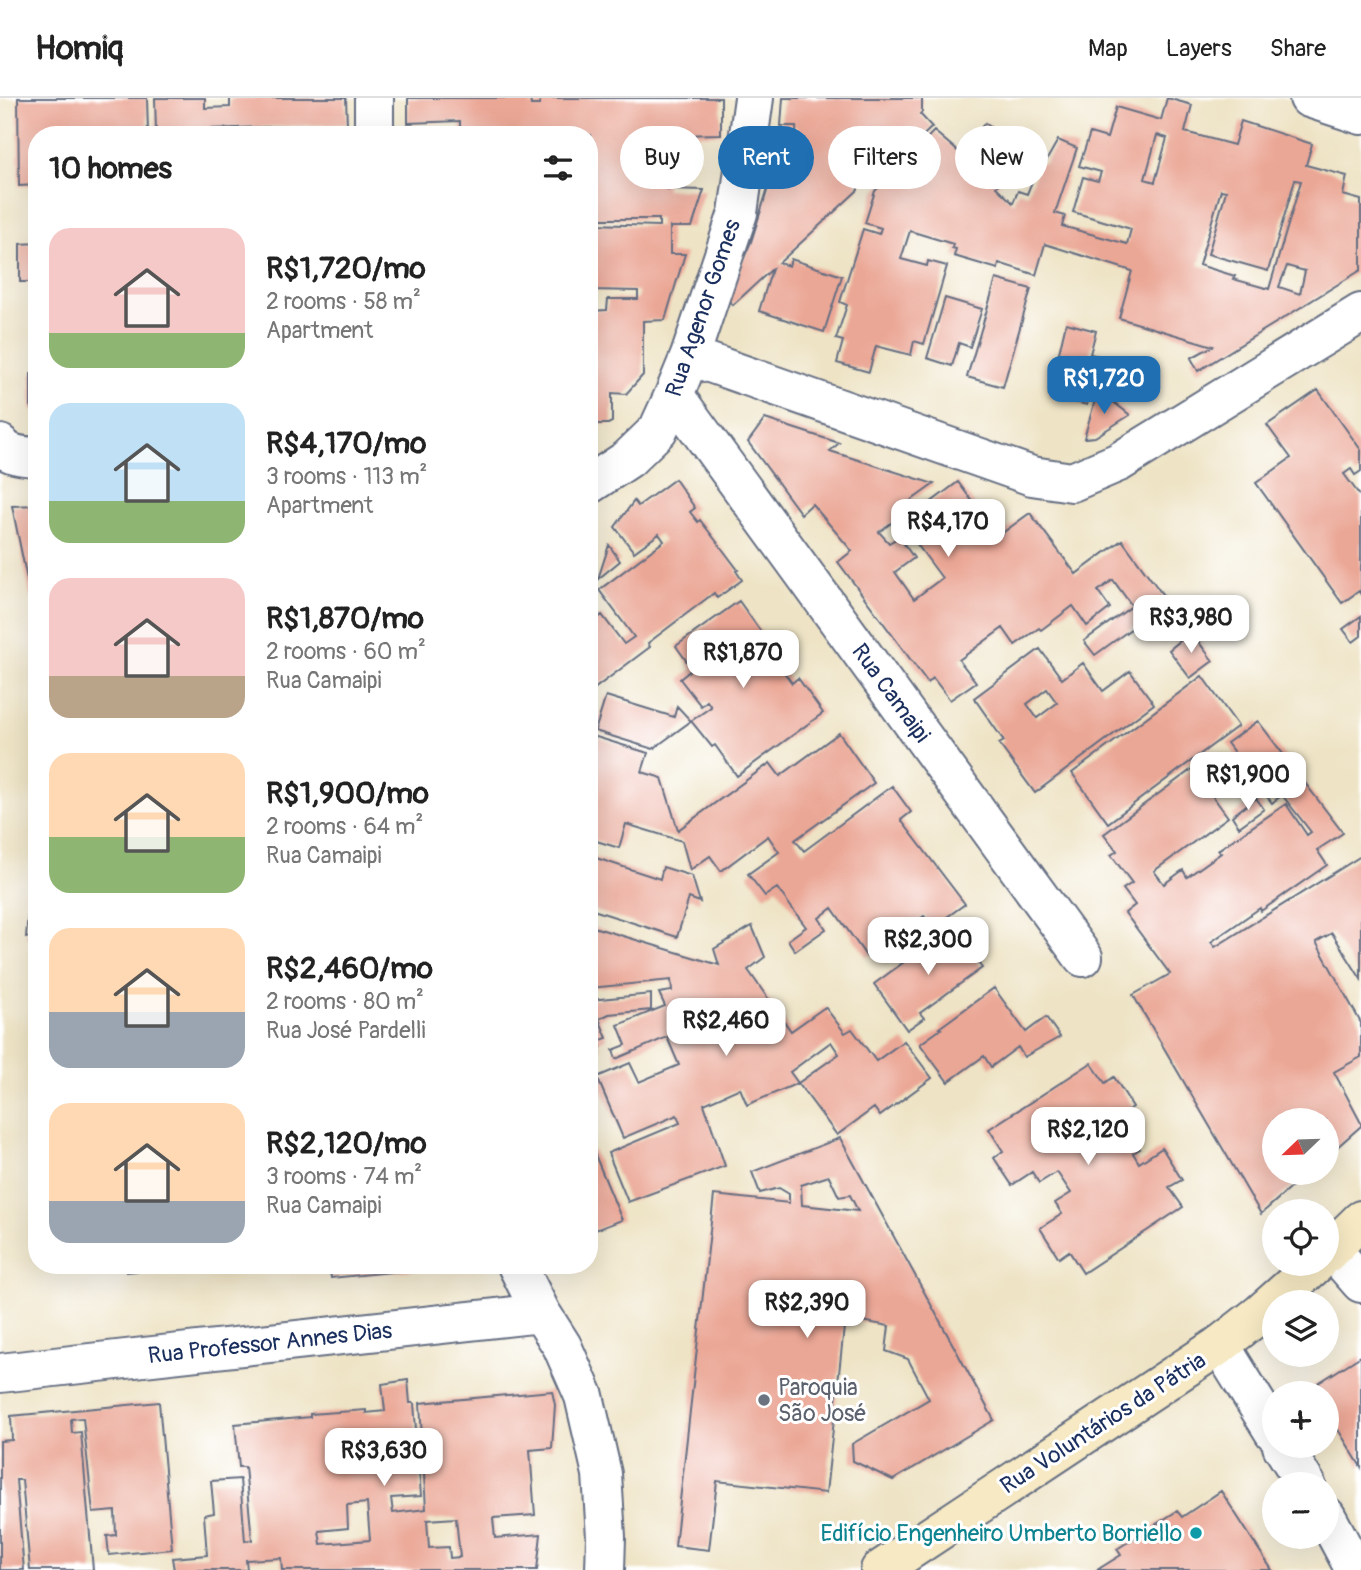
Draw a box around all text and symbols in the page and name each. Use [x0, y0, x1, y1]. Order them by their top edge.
text: Homiq [35, 28, 123, 69]
text: Map [1088, 34, 1128, 63]
text: Layers [1166, 34, 1232, 63]
text: Share [1270, 34, 1326, 63]
chip: Buy [620, 126, 704, 189]
chip: Rent [718, 126, 814, 189]
chip: Filters [828, 126, 941, 189]
chip: New [955, 126, 1048, 189]
icon: filters [539, 149, 577, 187]
text: 10 homes [49, 150, 172, 187]
street label: Rua Agenor Gomes [659, 215, 747, 401]
text: R$1,720/mo [266, 250, 426, 287]
icon: home [105, 256, 189, 340]
text: 2 rooms · 58 m² [266, 287, 421, 316]
text: Apartment [266, 316, 373, 345]
pin: R$1,720 [1039, 356, 1169, 416]
text: R$1,720 [1063, 364, 1145, 393]
text: R$4,170/mo [266, 425, 426, 462]
icon: home [105, 431, 189, 515]
text: 3 rooms · 113 m² [266, 462, 427, 491]
text: Apartment [266, 491, 373, 520]
pin: R$4,170 [883, 500, 1013, 559]
text: R$4,170 [907, 507, 989, 536]
pin: R$3,980 [1126, 596, 1256, 655]
text: R$1,870/mo [266, 600, 424, 637]
text: R$3,980 [1149, 603, 1233, 632]
icon: home [105, 606, 189, 690]
pin: R$1,870 [678, 630, 808, 690]
text: 2 rooms · 60 m² [266, 637, 426, 666]
text: R$1,870 [703, 638, 783, 667]
street label: Rua Camaipi [845, 638, 937, 748]
text: Rua Camaipi [266, 666, 382, 695]
pin: R$1,900 [1183, 752, 1313, 812]
text: R$1,900 [1206, 760, 1290, 789]
text: R$1,900/mo [266, 775, 429, 812]
icon: home [105, 781, 189, 865]
text: 2 rooms · 64 m² [266, 812, 423, 841]
text: Rua Camaipi [266, 841, 382, 870]
pin: R$2,300 [863, 918, 993, 977]
text: R$2,300 [884, 925, 972, 954]
text: R$2,460/mo [266, 950, 433, 987]
icon: home [105, 956, 189, 1040]
text: 2 rooms · 80 m² [266, 987, 424, 1016]
pin: R$2,460 [661, 998, 791, 1058]
text: R$2,460 [683, 1006, 769, 1035]
text: Rua José Pardelli [266, 1016, 426, 1045]
pin: R$2,120 [1023, 1108, 1153, 1167]
north arrow [1262, 1108, 1339, 1185]
map controls [1262, 1108, 1339, 1549]
text: R$2,120 [1047, 1115, 1129, 1144]
text: R$2,120/mo [266, 1125, 427, 1162]
icon: home [105, 1131, 189, 1215]
text: 3 rooms · 74 m² [266, 1162, 422, 1191]
text: Rua Camaipi [266, 1191, 382, 1220]
button: locate [1262, 1199, 1339, 1276]
pin: R$2,390 [742, 1280, 872, 1340]
text: R$2,390 [765, 1288, 849, 1317]
button: layers [1262, 1290, 1339, 1367]
street label: Rua Professor Annes Dias [146, 1316, 394, 1370]
street label: Rua Voluntários da Pátria [995, 1346, 1211, 1500]
place label: Paroquia São José [778, 1373, 867, 1428]
button: + [1262, 1381, 1339, 1458]
marker: Paroquia São José [756, 1392, 772, 1408]
pin: R$3,630 [319, 1428, 449, 1488]
text: R$3,630 [341, 1436, 427, 1465]
button: − [1262, 1472, 1339, 1549]
place label: Edifício Engenheiro Umberto Borriello [820, 1519, 1182, 1548]
marker: Edifício Engenheiro Umberto Borriello [1188, 1525, 1204, 1541]

